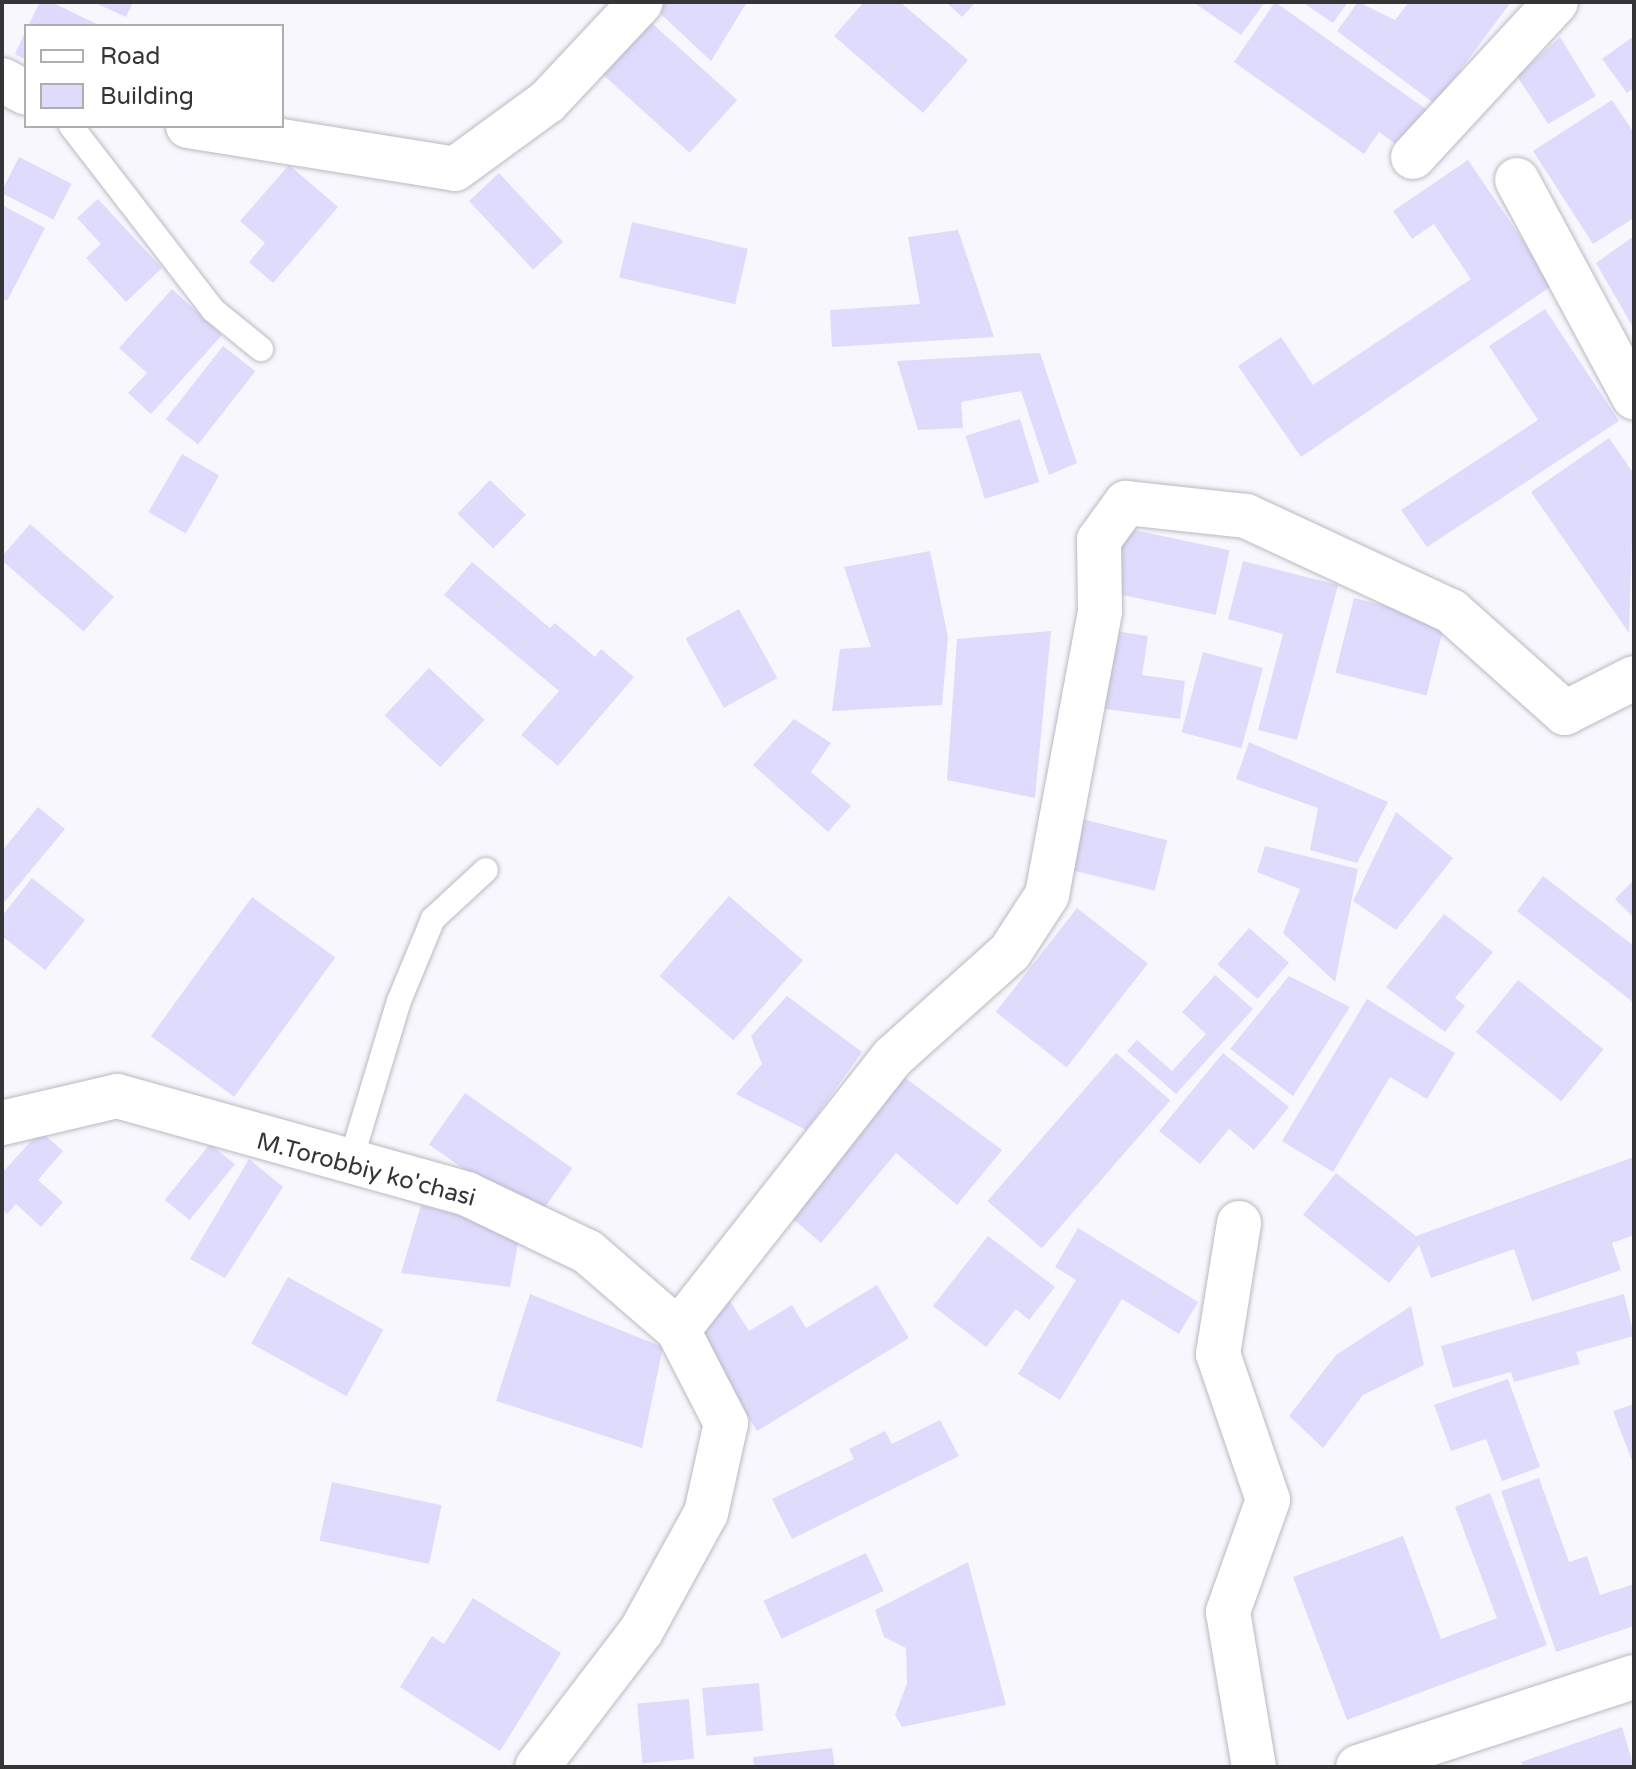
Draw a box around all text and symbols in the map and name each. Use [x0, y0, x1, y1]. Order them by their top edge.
legend [24, 24, 284, 128]
text: Road [100, 42, 160, 71]
text: Building [100, 82, 194, 111]
street label: M.Torobbiy ko'chasi [253, 1127, 479, 1213]

